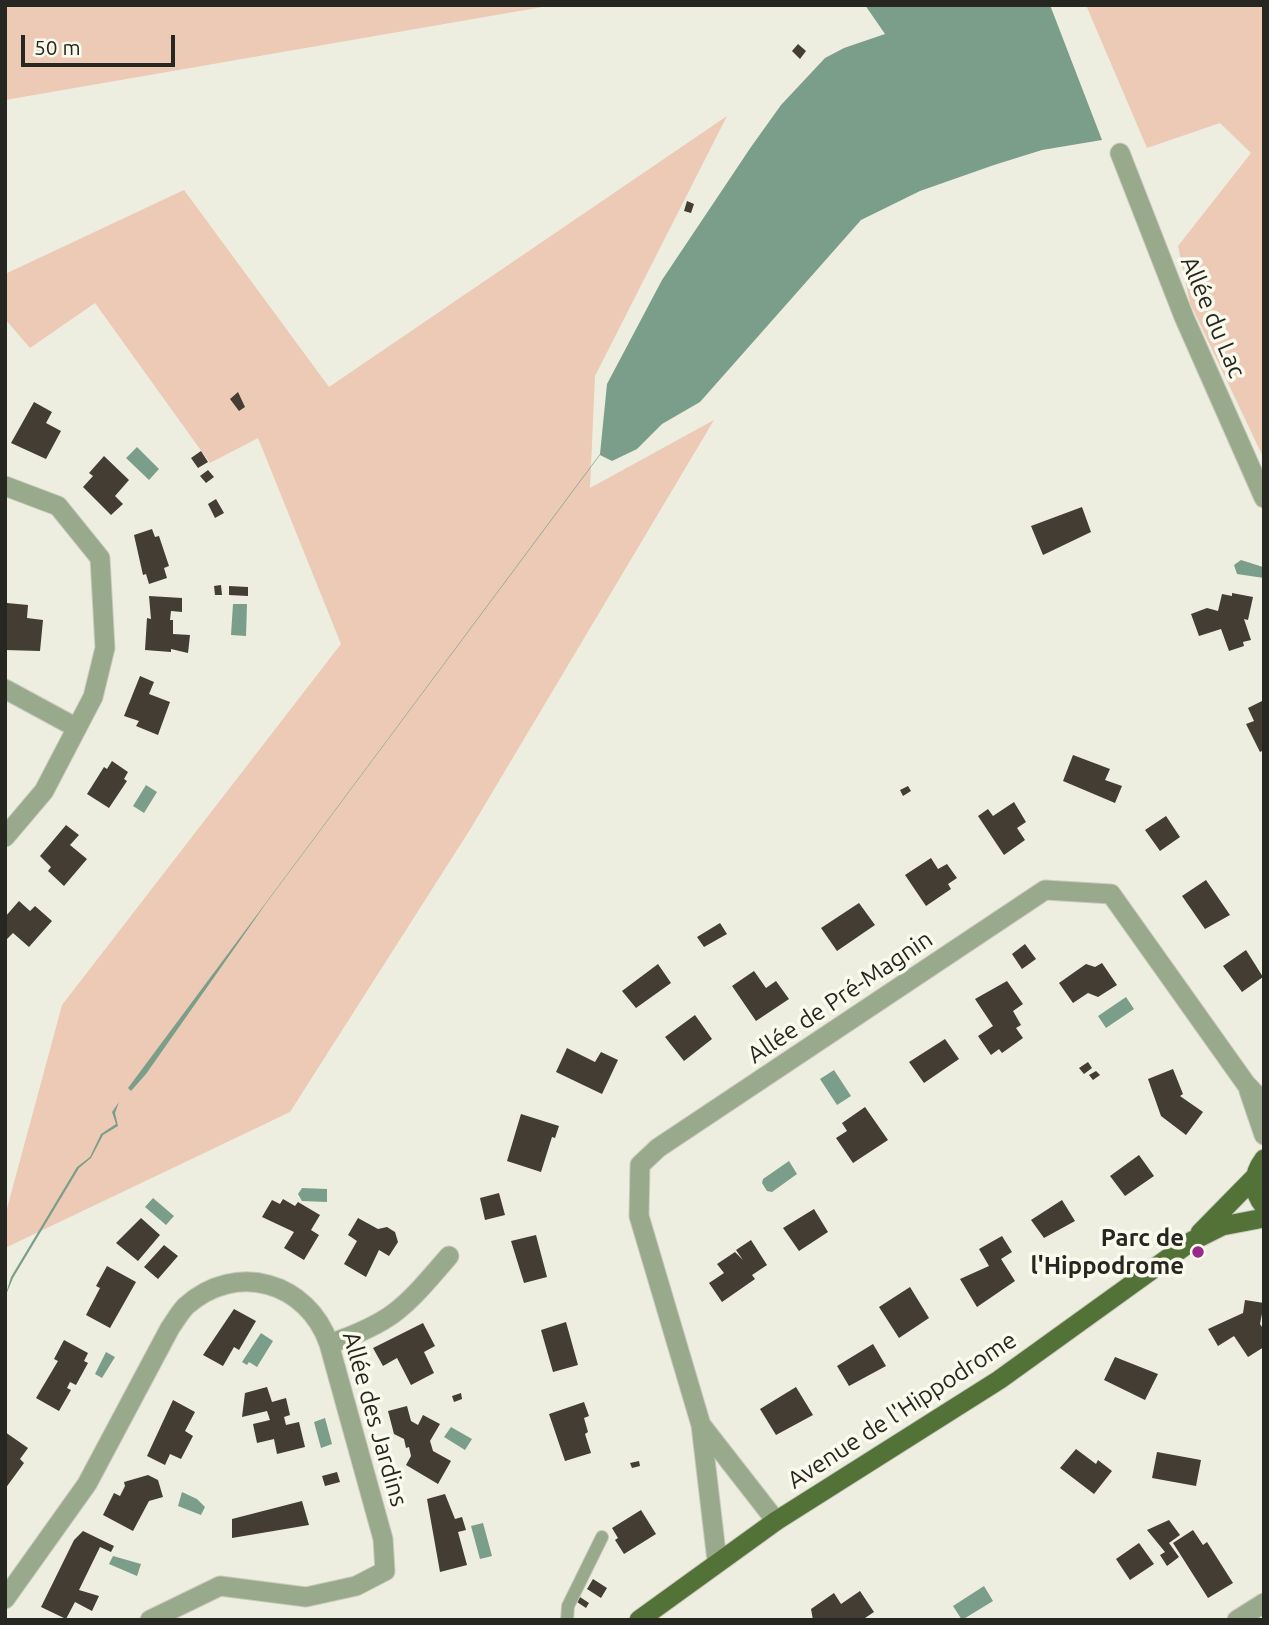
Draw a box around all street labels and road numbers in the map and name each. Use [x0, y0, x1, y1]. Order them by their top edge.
street label: Allée du Lac [1175, 252, 1251, 382]
street label: Allée de Pré-Magnin [742, 924, 938, 1070]
street label: Avenue de l'Hippodrome [782, 1325, 1022, 1495]
street label: Allée des Jardins [336, 1328, 414, 1510]

